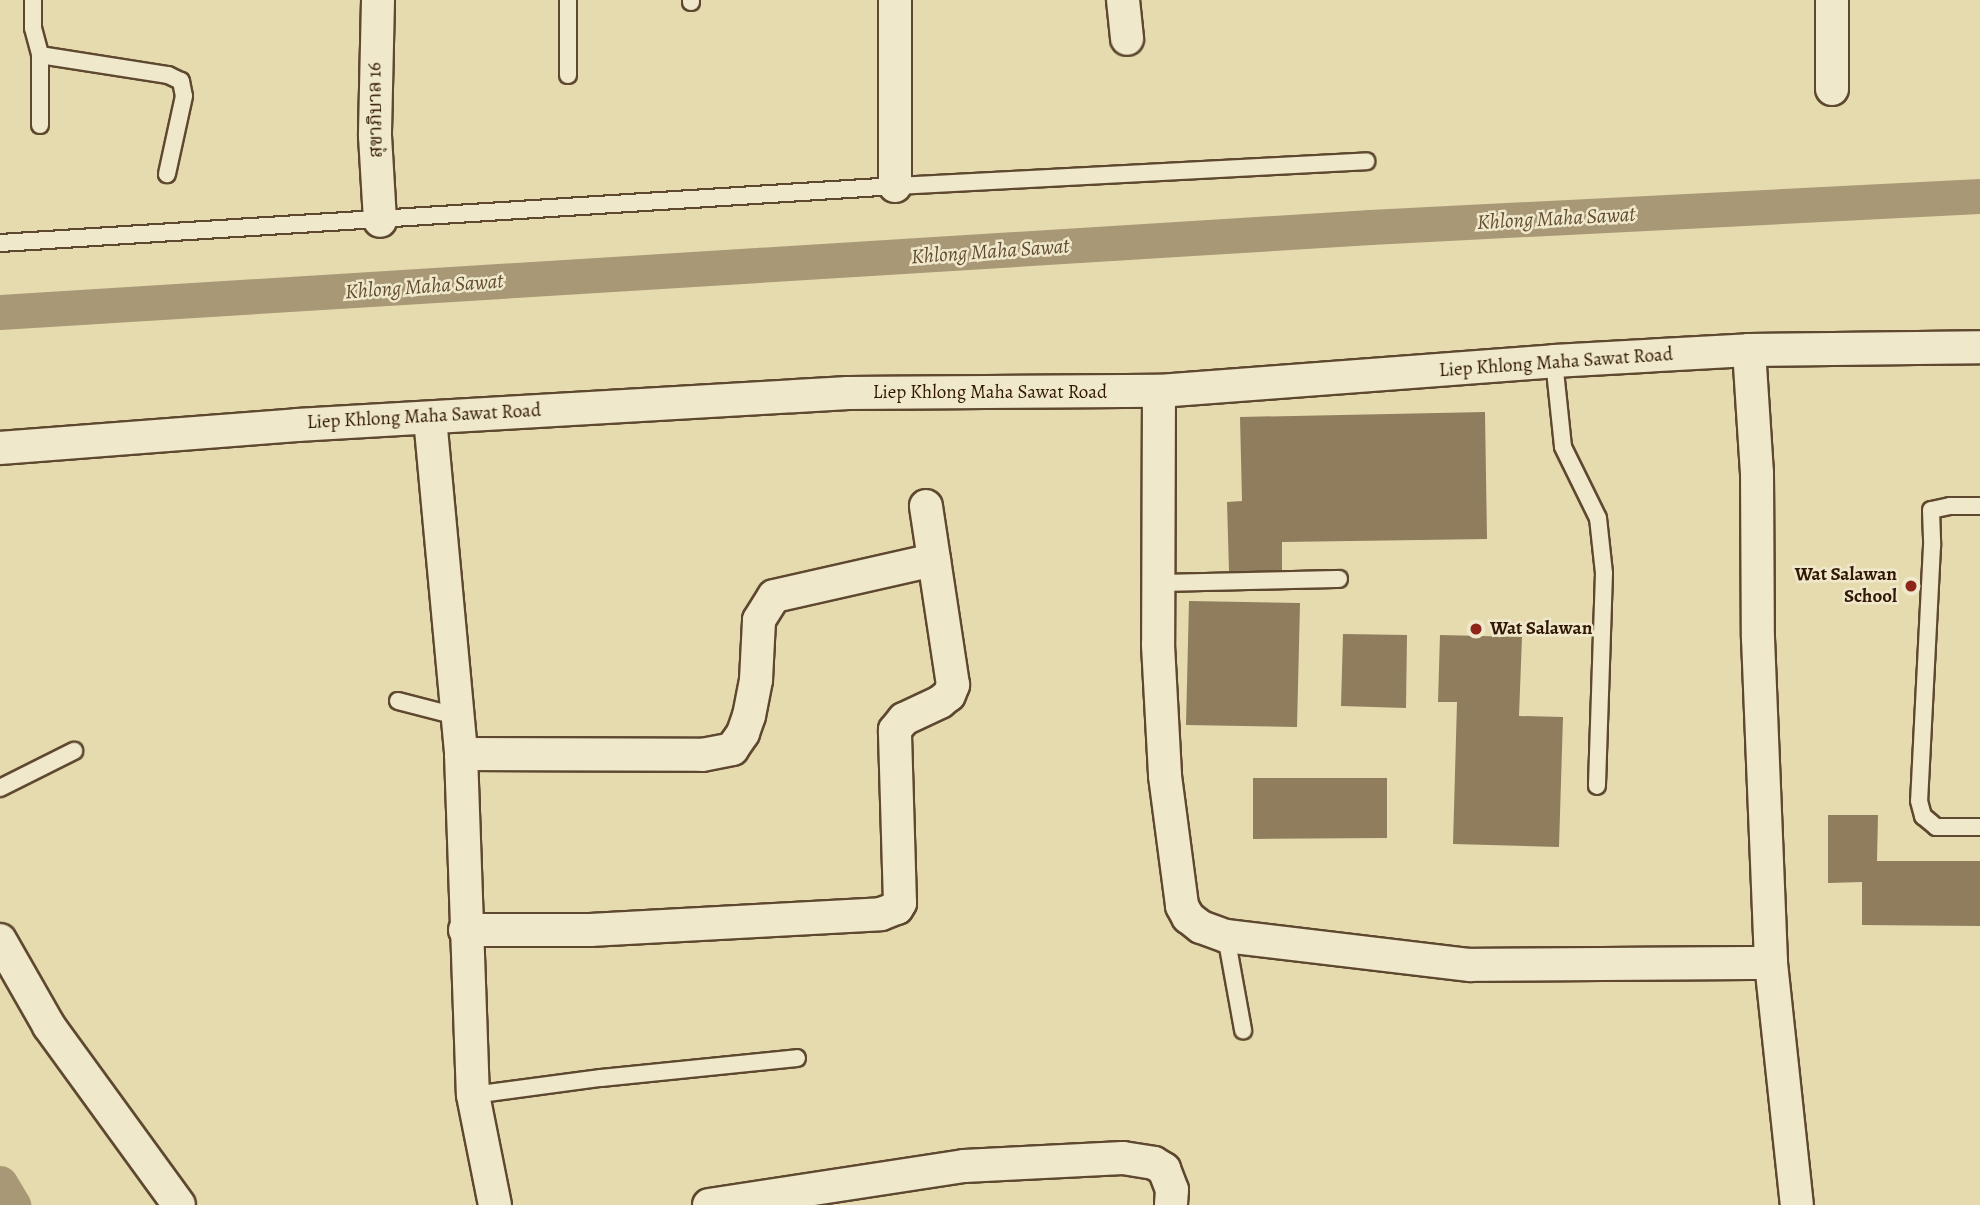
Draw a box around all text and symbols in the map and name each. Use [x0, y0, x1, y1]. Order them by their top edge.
street label: สุขาภิบาล 16 [364, 62, 388, 158]
water label: Khlong Maha Sawat [1476, 201, 1636, 235]
water label: Khlong Maha Sawat [910, 233, 1070, 269]
water label: Khlong Maha Sawat [344, 268, 504, 304]
street label: Liep Khlong Maha Sawat Road [1438, 343, 1674, 383]
street label: Liep Khlong Maha Sawat Road [873, 382, 1107, 404]
street label: Liep Khlong Maha Sawat Road [306, 399, 542, 435]
place label: Wat Salawan School [1795, 564, 1897, 608]
marker: Wat Salawan School [1903, 578, 1919, 594]
place label: Wat Salawan [1490, 618, 1592, 640]
marker: Wat Salawan [1468, 621, 1484, 637]

